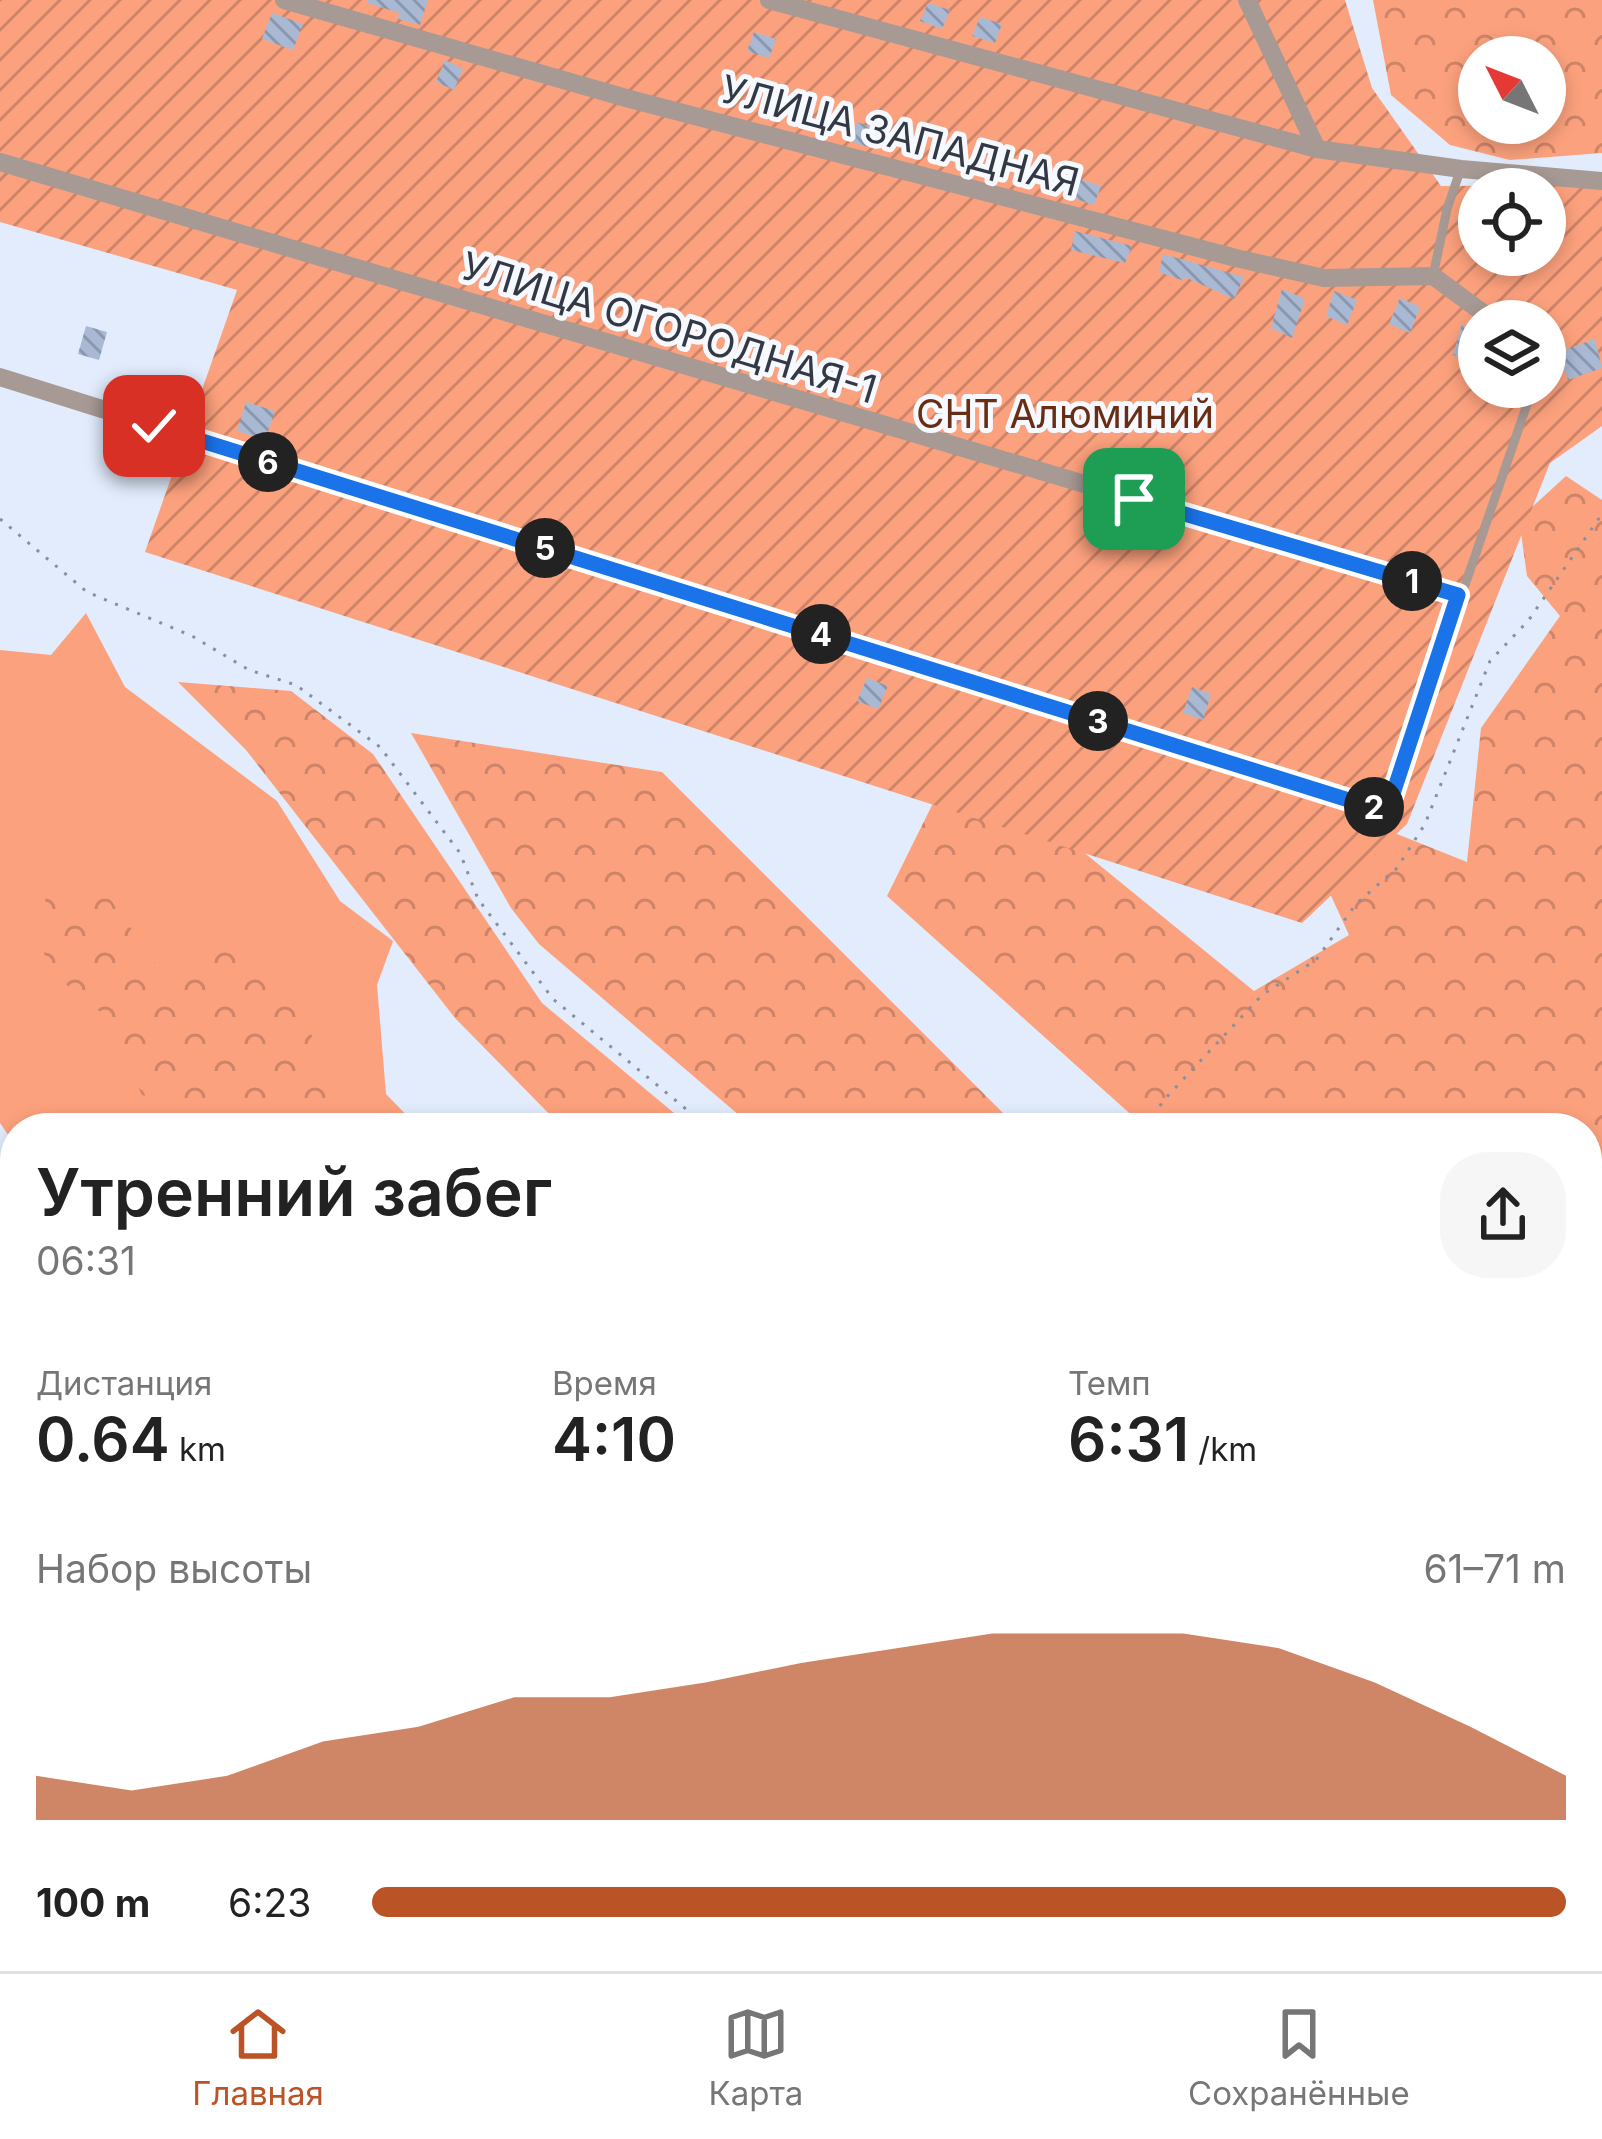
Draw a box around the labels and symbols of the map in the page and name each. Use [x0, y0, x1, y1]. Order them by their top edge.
north arrow [1458, 36, 1566, 144]
street label: УЛИЦА ЗАПАДНАЯ [716, 65, 1084, 205]
street label: УЛИЦА ОГОРОДНАЯ-1 [456, 241, 882, 413]
pin [103, 375, 205, 477]
park label: СНТ Алюминий [916, 390, 1214, 437]
pin: 6 [238, 432, 298, 492]
pin [1083, 448, 1185, 550]
pin: 5 [515, 518, 575, 578]
pin: 1 [1382, 551, 1442, 611]
pin: 4 [791, 604, 851, 664]
pin: 3 [1068, 691, 1128, 751]
pin: 2 [1344, 777, 1404, 837]

